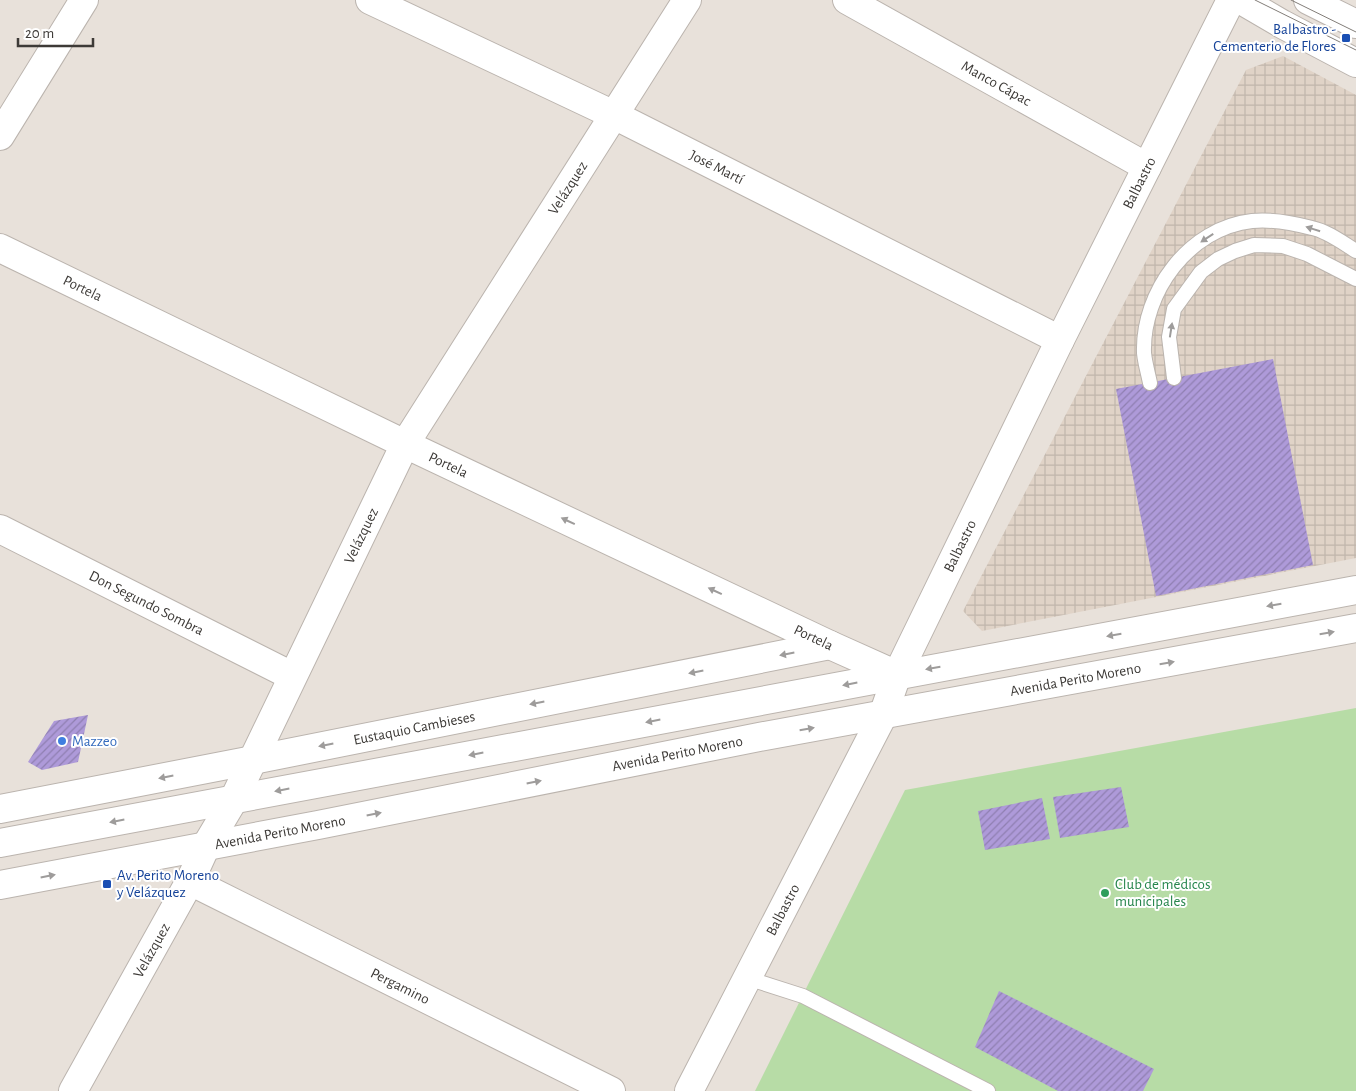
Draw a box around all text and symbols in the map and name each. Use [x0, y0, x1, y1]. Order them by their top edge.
scale bar [18, 15, 92, 47]
place label: Balbastro - Cementerio de Flores [1213, 22, 1336, 54]
text: 20 m [25, 26, 54, 41]
marker: Balbastro - Cementerio de Flores [1340, 32, 1352, 44]
street label: Manco Cápac [959, 58, 1034, 109]
street label: José Martí [687, 147, 747, 187]
street label: Balbastro [1120, 154, 1158, 211]
street label: Velázquez [545, 159, 590, 217]
one-way arrow [1305, 224, 1320, 232]
one-way arrow [1200, 233, 1213, 243]
street label: Portela [61, 272, 105, 304]
one-way arrow [1167, 321, 1175, 337]
street label: Portela [427, 449, 470, 480]
street label: Velázquez [341, 505, 381, 566]
one-way arrow [561, 517, 575, 525]
street label: Balbastro [941, 518, 979, 574]
street label: Don Segundo Sombra [87, 568, 206, 638]
one-way arrow [708, 586, 722, 594]
one-way arrow [1265, 602, 1281, 610]
street label: Portela [792, 622, 836, 653]
one-way arrow [1320, 629, 1336, 637]
one-way arrow [1106, 631, 1121, 639]
one-way arrow [778, 650, 794, 658]
one-way arrow [1160, 658, 1176, 666]
street label: Avenida Perito Moreno [1009, 660, 1142, 699]
one-way arrow [925, 665, 941, 673]
one-way arrow [688, 668, 704, 676]
one-way arrow [842, 680, 857, 688]
one-way arrow [528, 700, 544, 708]
street label: Eustaquio Cambieses [352, 708, 476, 747]
one-way arrow [645, 717, 661, 725]
one-way arrow [799, 724, 815, 732]
street label: Avenida Perito Moreno [611, 733, 744, 774]
place label: Mazzeo [72, 734, 117, 749]
marker: Mazzeo [56, 735, 68, 747]
one-way arrow [317, 742, 333, 750]
one-way arrow [468, 750, 484, 758]
one-way arrow [158, 773, 174, 781]
one-way arrow [526, 778, 541, 786]
one-way arrow [273, 786, 289, 794]
one-way arrow [367, 810, 382, 818]
street label: Avenida Perito Moreno [213, 812, 347, 852]
one-way arrow [109, 817, 124, 825]
place label: Av. Perito Moreno y Velázquez [116, 868, 219, 900]
one-way arrow [40, 872, 56, 880]
place label: Club de médicos municipales [1115, 877, 1211, 909]
marker: Av. Perito Moreno y Velázquez [101, 878, 113, 890]
street label: Balbastro [763, 881, 802, 938]
marker: Club de médicos municipales [1099, 887, 1111, 899]
street label: Velázquez [130, 921, 172, 980]
street label: Pergamino [368, 965, 432, 1007]

